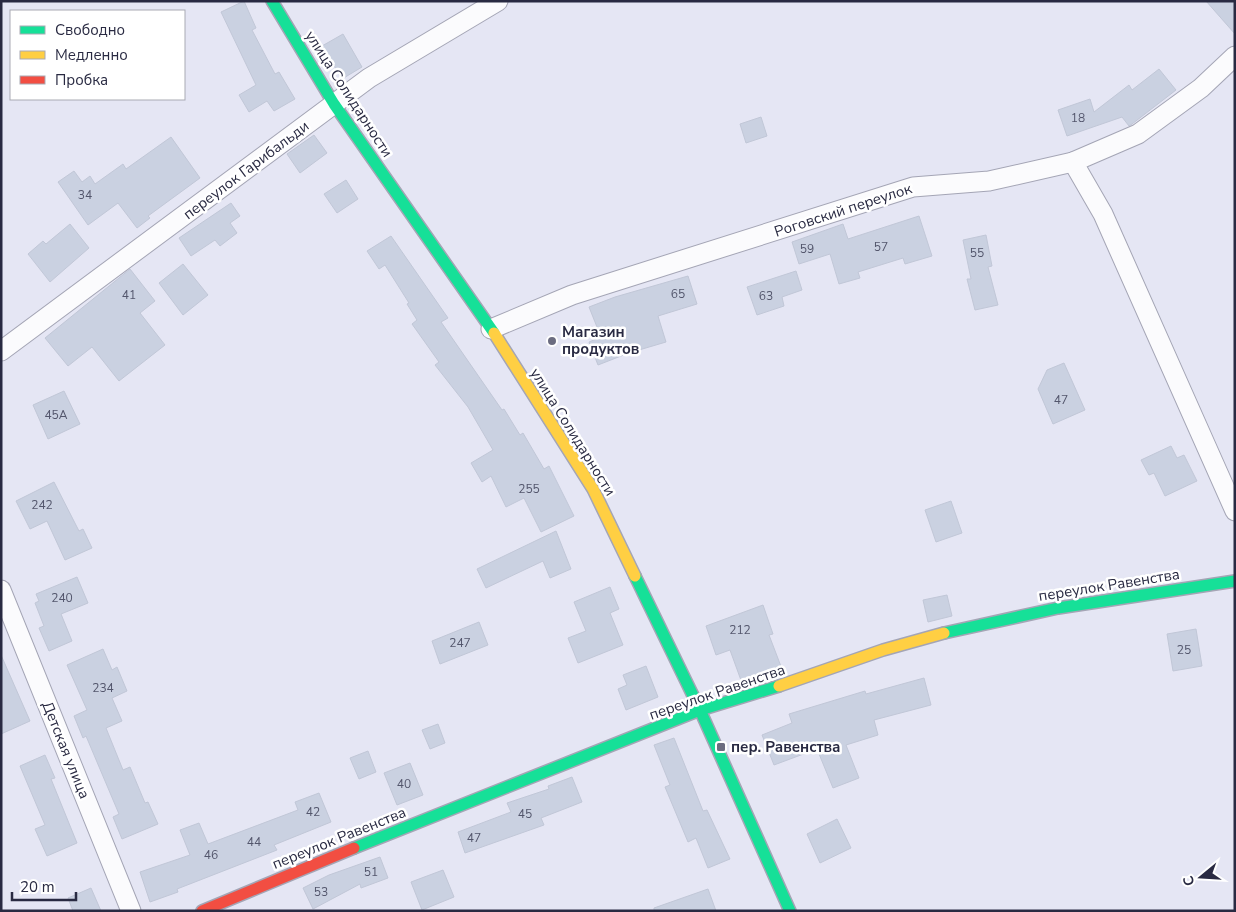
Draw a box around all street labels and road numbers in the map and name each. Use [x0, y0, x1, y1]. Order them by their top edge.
street label: улица Солидарности [301, 27, 397, 161]
street label: переулок Гарибальди [179, 116, 313, 224]
street label: Роговский переулок [772, 178, 914, 242]
street label: улица Солидарности [526, 364, 620, 500]
street label: переулок Равенства [1037, 564, 1181, 606]
street label: переулок Равенства [646, 659, 788, 725]
street label: Детская улица [37, 698, 95, 802]
street label: переулок Равенства [269, 802, 409, 874]

